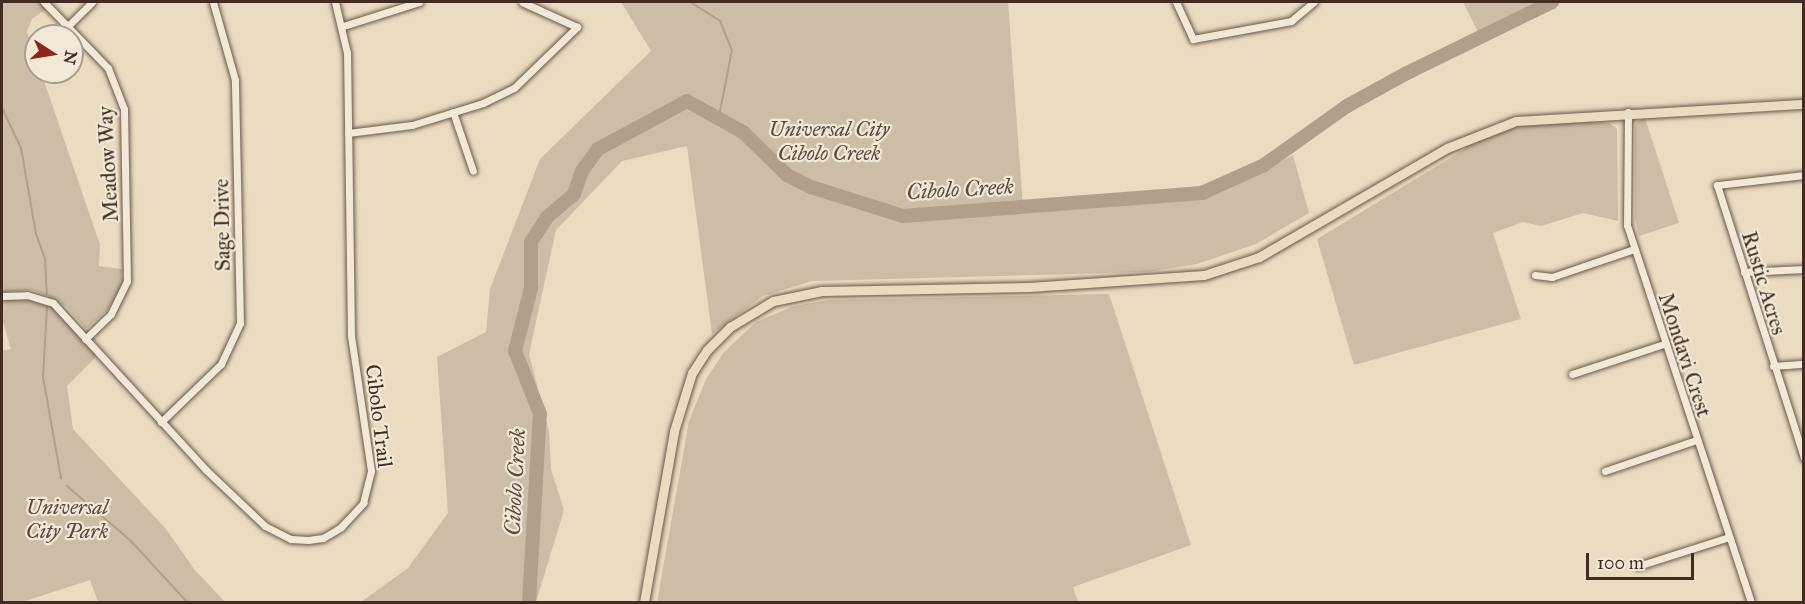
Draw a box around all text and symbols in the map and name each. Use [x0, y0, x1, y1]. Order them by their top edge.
north arrow [24, 24, 84, 84]
text: N [59, 49, 81, 66]
street label: Meadow Way [92, 105, 124, 223]
park label: Universal City Cibolo Creek [768, 116, 890, 166]
water label: Cibolo Creek [906, 173, 1014, 205]
street label: Sage Drive [209, 179, 235, 271]
street label: Rustic Acres [1736, 228, 1792, 338]
street label: Mondavi Crest [1653, 290, 1717, 420]
street label: Cibolo Trail [360, 363, 398, 469]
water label: Cibolo Creek [499, 428, 531, 536]
park label: Universal City Park [26, 494, 108, 544]
scale bar [1589, 541, 1697, 579]
text: 100 m [1597, 552, 1644, 574]

